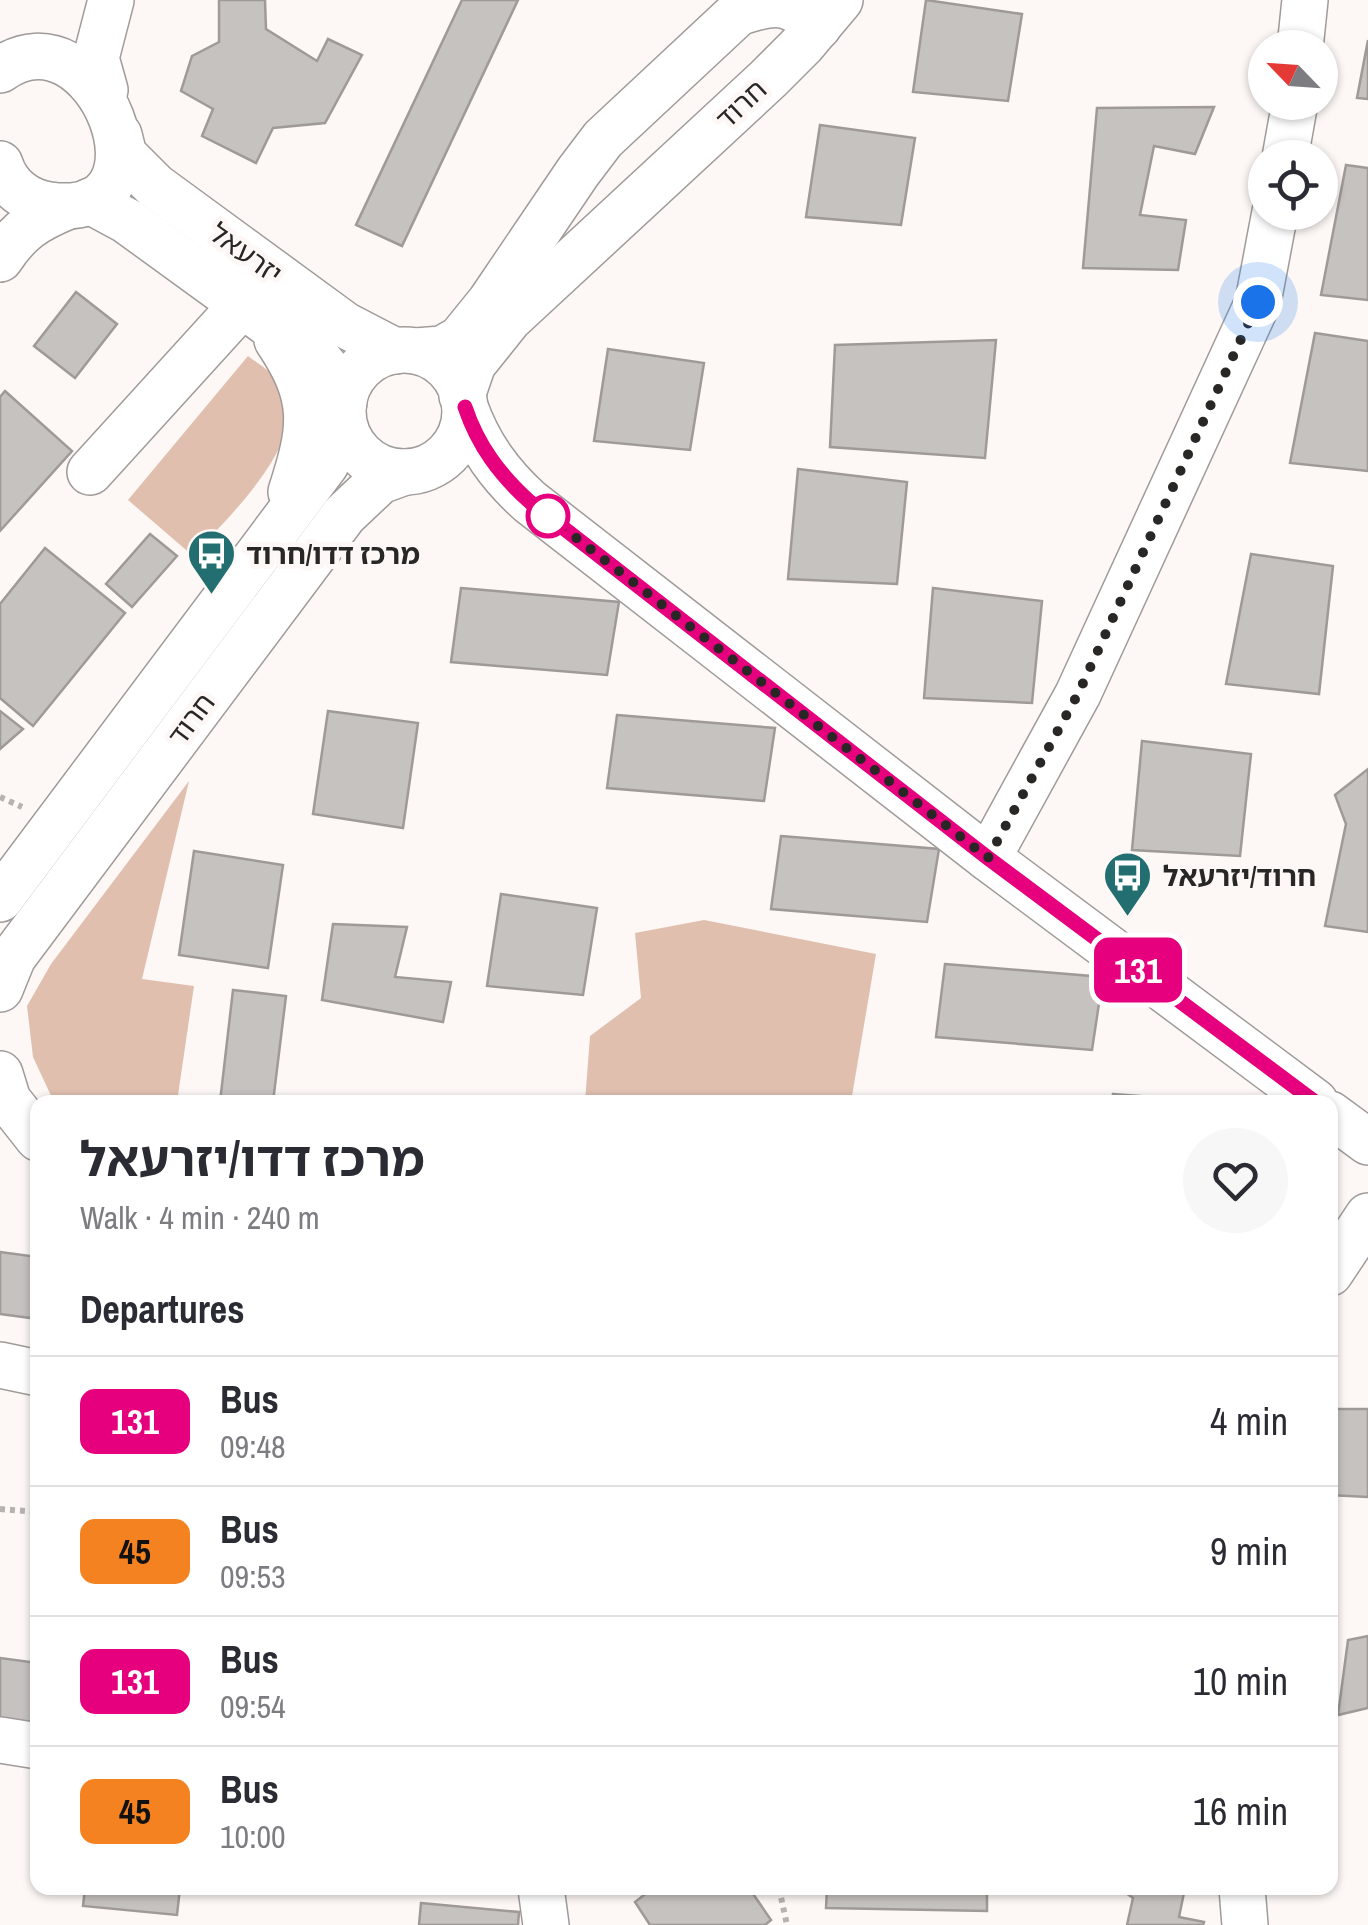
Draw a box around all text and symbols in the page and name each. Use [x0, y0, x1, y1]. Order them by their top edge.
north arrow [1248, 30, 1338, 120]
map controls [1248, 30, 1338, 230]
street label: חרוד [707, 71, 775, 137]
button: locate [1248, 140, 1338, 230]
street label: יזרעאל [202, 214, 290, 292]
your location [1233, 277, 1283, 327]
unlabelled marker [527, 495, 569, 537]
bus stop icon: מרכז דדו/חרוד [185, 528, 237, 596]
place label: מרכז דדו/חרוד [246, 535, 420, 573]
street label: חרוד [159, 685, 223, 753]
bus stop icon: חרוד/יזרעאל [1102, 850, 1154, 918]
place label: חרוד/יזרעאל [1163, 857, 1316, 895]
line badge: 131 [1080, 938, 1196, 1002]
text: 131 [1114, 947, 1162, 994]
text: מרכז דדו/יזרעאל [80, 1126, 424, 1191]
button: heart [1183, 1128, 1288, 1233]
text: Walk · 4 min · 240 m [80, 1196, 320, 1239]
text: Departures [80, 1284, 245, 1335]
text: Bus [220, 1374, 279, 1425]
text: 4 min [1210, 1396, 1288, 1447]
text: 131 [111, 1398, 159, 1445]
text: 09:48 [220, 1425, 286, 1468]
text: Bus [220, 1504, 279, 1555]
text: 9 min [1210, 1526, 1288, 1577]
text: 45 [119, 1528, 151, 1575]
text: 09:53 [220, 1555, 286, 1598]
text: Bus [220, 1634, 279, 1685]
text: 10 min [1193, 1656, 1288, 1707]
text: 131 [111, 1658, 159, 1705]
text: 09:54 [220, 1685, 286, 1728]
text: Bus [220, 1764, 279, 1815]
text: 16 min [1193, 1786, 1288, 1837]
text: 45 [119, 1788, 151, 1835]
text: 10:00 [220, 1815, 286, 1858]

